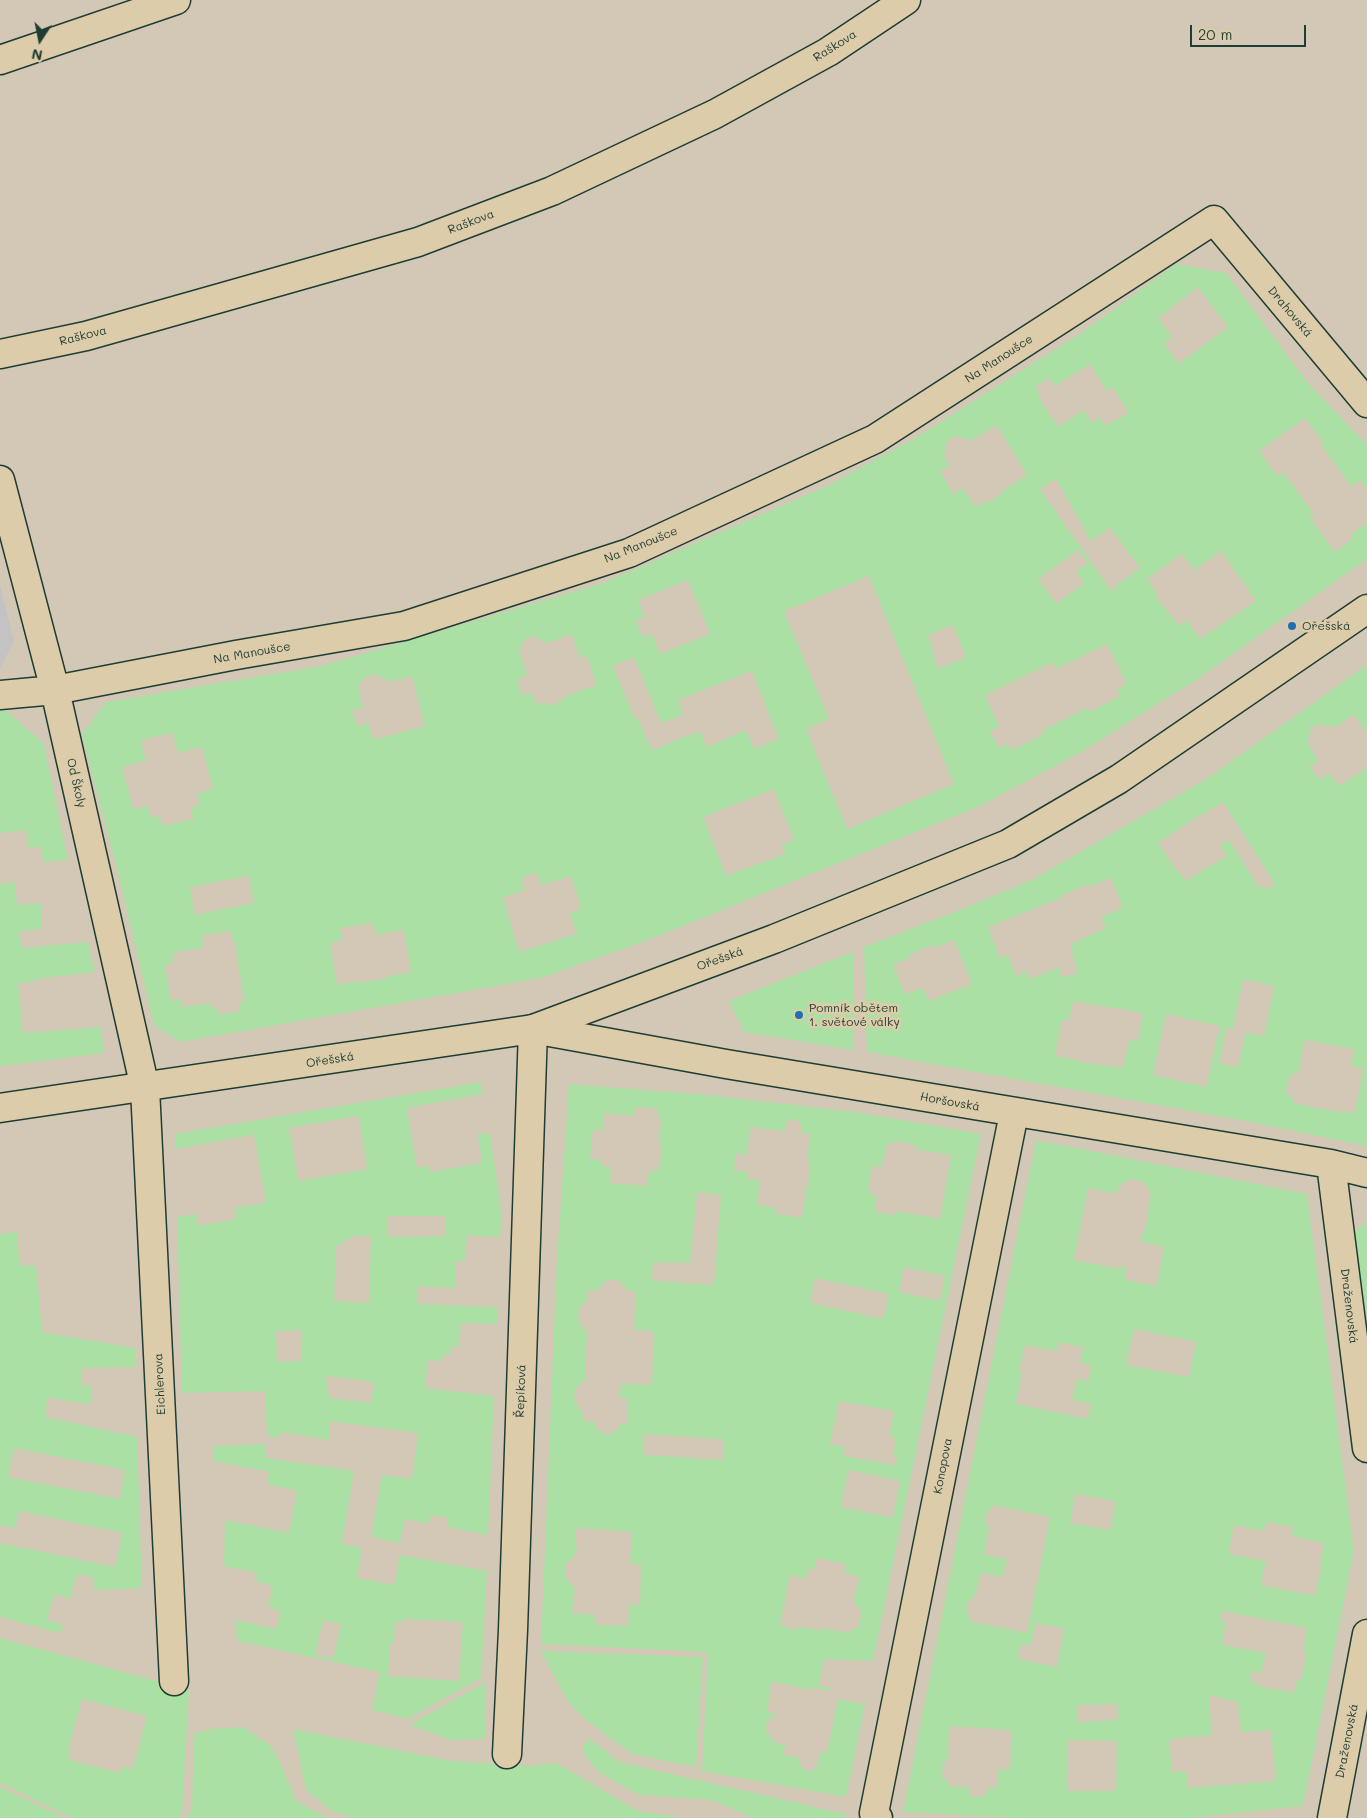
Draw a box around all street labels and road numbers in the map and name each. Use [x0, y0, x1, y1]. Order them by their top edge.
street label: Raškova [811, 27, 859, 65]
street label: Raškova [446, 207, 496, 237]
street label: Drahovská [1265, 284, 1315, 340]
street label: Raškova [58, 323, 108, 349]
street label: Na Manoušce [962, 332, 1036, 386]
street label: Na Manoušce [602, 524, 680, 566]
street label: Na Manoušce [212, 639, 292, 667]
street label: Od Školy [63, 757, 89, 809]
street label: Ořešská [695, 944, 745, 974]
street label: Ořešská [305, 1049, 355, 1071]
street label: Horšovská [919, 1090, 981, 1114]
street label: Draženovská [1337, 1268, 1361, 1344]
street label: Eichlerova [151, 1353, 169, 1415]
street label: Řepíková [513, 1364, 529, 1418]
street label: Konopova [931, 1437, 955, 1495]
street label: Draženovská [1333, 1703, 1361, 1779]

